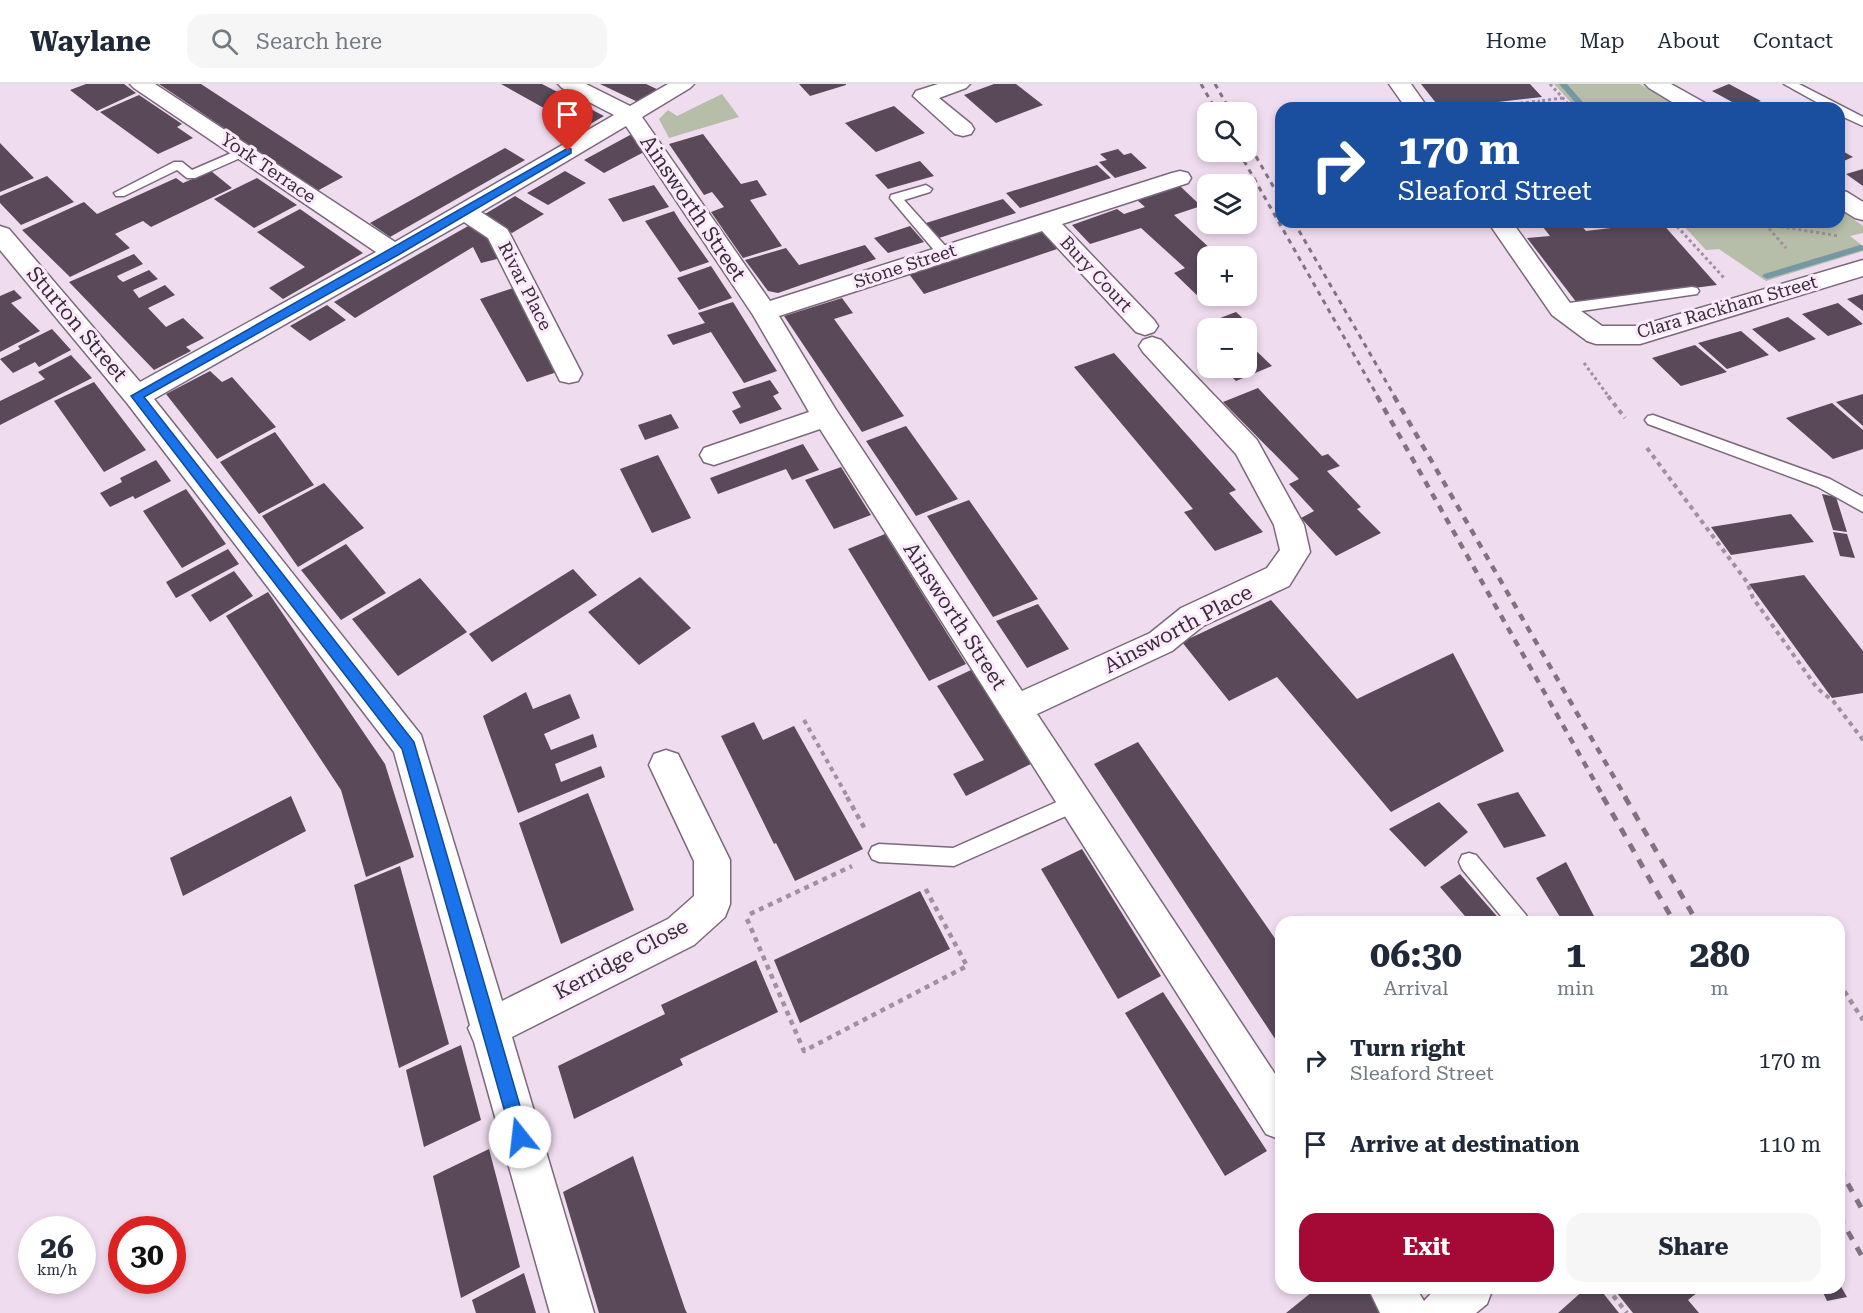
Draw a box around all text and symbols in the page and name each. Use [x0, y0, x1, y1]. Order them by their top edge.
search box [187, 14, 607, 68]
text: Waylane [30, 25, 151, 58]
icon: search [208, 25, 241, 58]
text: Search here [256, 29, 382, 54]
text: Home [1486, 29, 1547, 53]
text: Map [1580, 29, 1625, 53]
text: About [1658, 29, 1720, 53]
text: Contact [1753, 29, 1833, 53]
pin [542, 89, 593, 151]
icon: arrive [551, 98, 584, 131]
map controls [1197, 102, 1257, 378]
button: search [1197, 102, 1257, 162]
text: 170 m [1398, 125, 1520, 174]
icon: right [1299, 126, 1377, 204]
street label: York Terrace [217, 128, 320, 207]
street label: Ainsworth Street [635, 131, 751, 286]
button: layers [1197, 174, 1257, 234]
text: Sleaford Street [1398, 175, 1592, 207]
street label: Bury Court [1056, 231, 1137, 316]
street label: Rivar Place [494, 238, 557, 334]
street label: Stone Street [851, 239, 959, 292]
button: + [1197, 246, 1257, 306]
street label: Sturton Street [22, 262, 132, 386]
street label: Clara Rackham Street [1634, 271, 1820, 342]
button: − [1197, 318, 1257, 378]
street label: Ainsworth Street [898, 538, 1012, 694]
street label: Ainsworth Place [1100, 580, 1256, 678]
street label: Kerridge Close [550, 914, 692, 1004]
text: 06:30 [1370, 934, 1462, 976]
text: 1 [1566, 934, 1586, 976]
text: 280 [1690, 934, 1750, 976]
text: Arrival [1383, 976, 1448, 1000]
text: min [1557, 976, 1594, 1000]
text: m [1711, 976, 1729, 1000]
text: Turn right [1350, 1036, 1465, 1061]
icon: right [1299, 1044, 1332, 1077]
text: 170 m [1758, 1048, 1821, 1073]
text: Sleaford Street [1350, 1061, 1494, 1085]
position arrow [488, 1105, 552, 1169]
icon: arrive [1299, 1128, 1332, 1161]
text: Arrive at destination [1350, 1132, 1579, 1157]
text: 110 m [1758, 1132, 1821, 1157]
button: Exit [1299, 1213, 1554, 1282]
button: Share [1566, 1213, 1821, 1282]
speed limit sign: 30 [108, 1216, 186, 1294]
text: 26 [40, 1230, 74, 1265]
text: km/h [37, 1261, 77, 1279]

